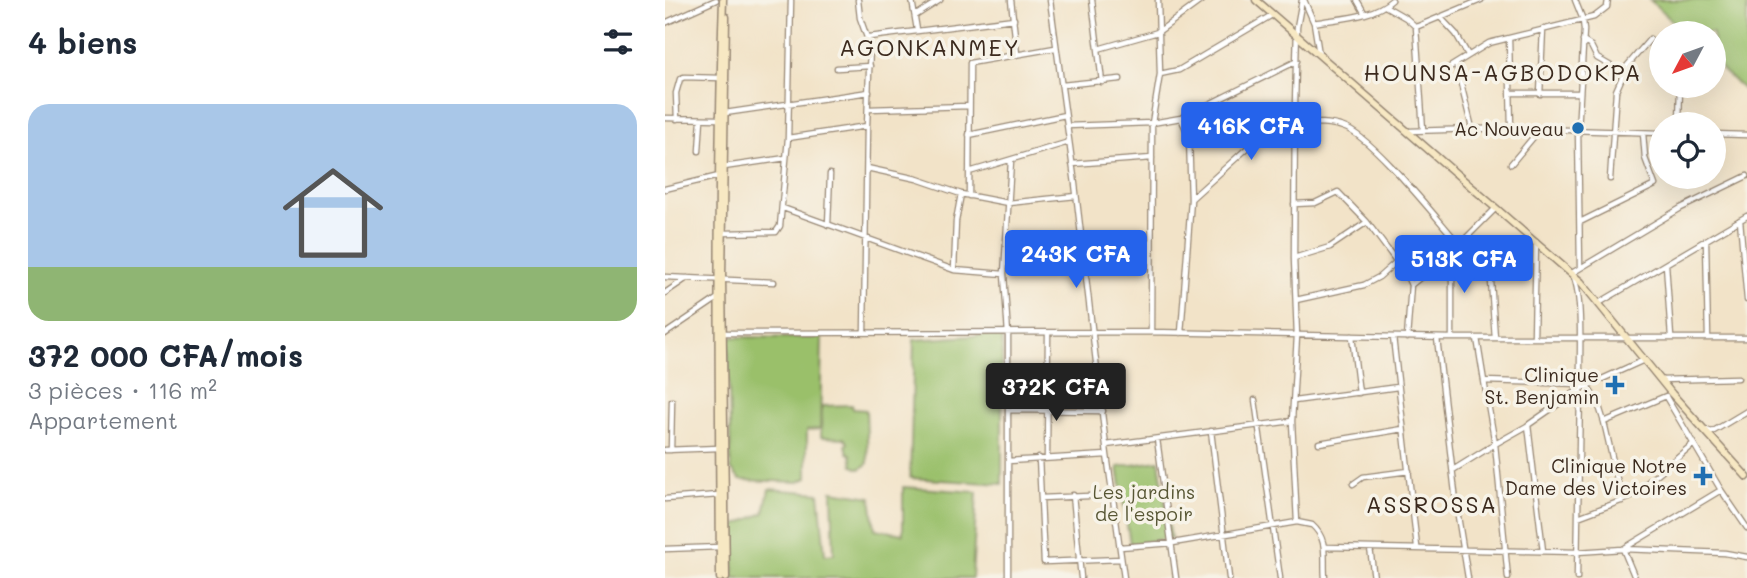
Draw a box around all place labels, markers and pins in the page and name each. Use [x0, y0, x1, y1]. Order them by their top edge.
pin: 416K CFA [1179, 102, 1323, 162]
place label: Ac Nouveau [1454, 116, 1564, 141]
marker: Ac Nouveau [1570, 120, 1586, 136]
pin: 243K CFA [1004, 230, 1148, 290]
pin: 513K CFA [1392, 236, 1536, 295]
place label: Clinique St. Benjamin [1484, 362, 1599, 409]
pin: 372K CFA [984, 364, 1128, 423]
marker: Clinique St. Benjamin [1605, 375, 1625, 395]
place label: Clinique Notre Dame des Victoires [1505, 453, 1687, 500]
marker: Clinique Notre Dame des Victoires [1693, 466, 1713, 486]

